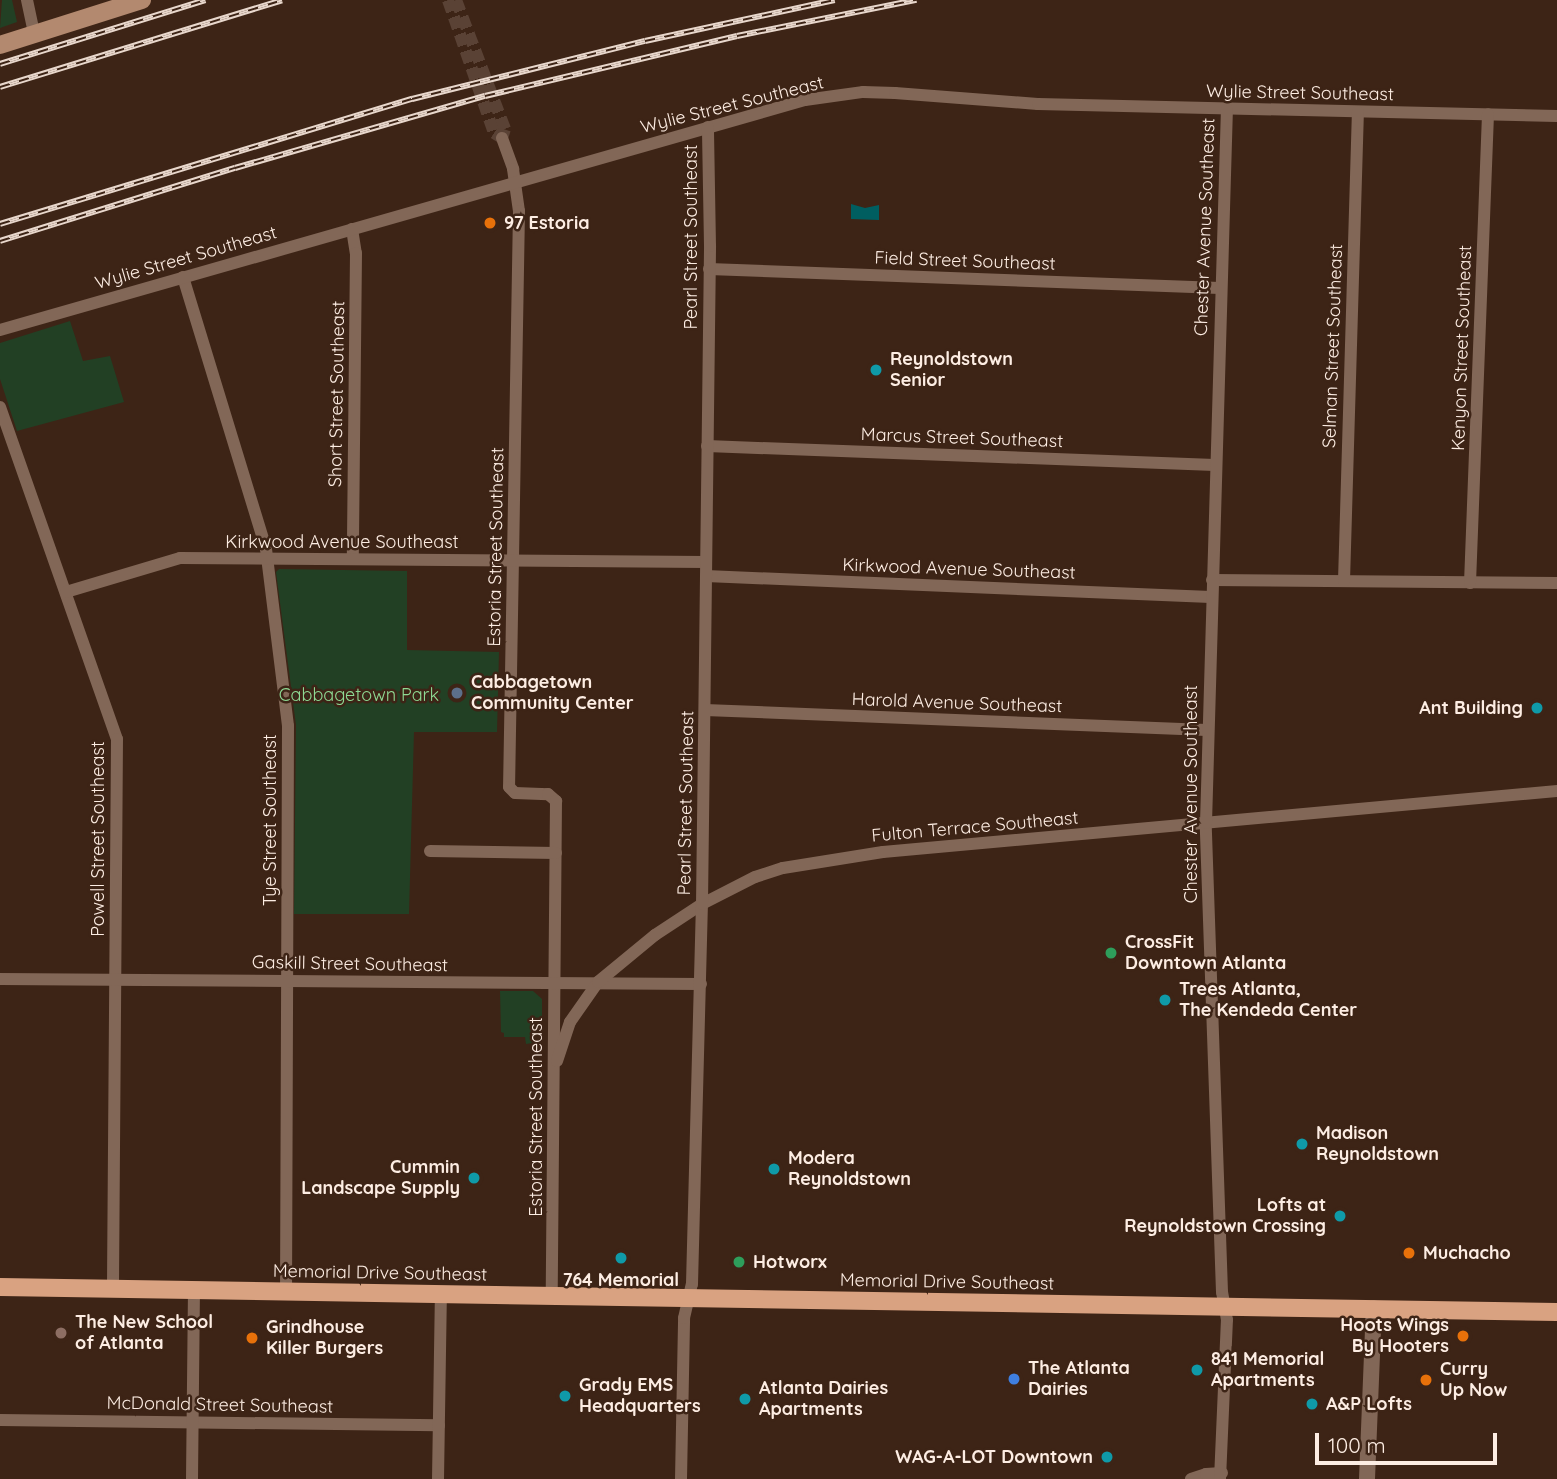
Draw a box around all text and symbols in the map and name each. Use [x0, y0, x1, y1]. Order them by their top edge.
street label: Wylie Street Southeast [638, 72, 826, 138]
street label: Wylie Street Southeast [1206, 81, 1394, 105]
street label: Chester Avenue Southeast [1190, 118, 1220, 336]
street label: Pearl Street Southeast [680, 144, 702, 330]
place label: 97 Estoria [504, 212, 589, 234]
marker: 97 Estoria [482, 215, 498, 231]
street label: Wylie Street Southeast [93, 222, 279, 294]
street label: Selman Street Southeast [1319, 243, 1347, 449]
street label: Kenyon Street Southeast [1448, 245, 1476, 451]
street label: Field Street Southeast [874, 247, 1056, 275]
street label: Short Street Southeast [325, 301, 349, 487]
place label: Reynoldstown Senior [890, 349, 1013, 392]
marker: Reynoldstown Senior [868, 362, 884, 378]
street label: Marcus Street Southeast [860, 424, 1064, 452]
street label: Estoria Street Southeast [483, 447, 509, 647]
street label: Kirkwood Avenue Southeast [225, 531, 459, 553]
street label: Kirkwood Avenue Southeast [842, 554, 1076, 584]
place label: Cabbagetown Community Center [471, 672, 634, 714]
park label: Cabbagetown Park [279, 684, 439, 706]
marker: Cabbagetown Community Center [449, 685, 465, 701]
street label: Chester Avenue Southeast [1180, 685, 1202, 903]
street label: Harold Avenue Southeast [851, 689, 1063, 717]
place label: Ant Building [1419, 697, 1523, 719]
marker: Ant Building [1529, 700, 1545, 716]
street label: Pearl Street Southeast [674, 710, 698, 896]
street label: Tye Street Southeast [259, 734, 281, 906]
street label: Powell Street Southeast [87, 741, 109, 937]
street label: Fulton Terrace Southeast [871, 807, 1079, 847]
place label: CrossFit Downtown Atlanta [1125, 932, 1286, 974]
marker: CrossFit Downtown Atlanta [1103, 945, 1119, 961]
street label: Gaskill Street Southeast [252, 951, 448, 977]
place label: Trees Atlanta, The Kendeda Center [1179, 979, 1357, 1021]
marker: Trees Atlanta, The Kendeda Center [1157, 992, 1173, 1008]
street label: Estoria Street Southeast [525, 1017, 547, 1217]
place label: Madison Reynoldstown [1316, 1123, 1439, 1166]
marker: Madison Reynoldstown [1294, 1136, 1310, 1152]
place label: Modera Reynoldstown [788, 1148, 911, 1190]
place label: Cummin Landscape Supply [301, 1157, 460, 1200]
marker: Modera Reynoldstown [766, 1161, 782, 1177]
marker: Cummin Landscape Supply [466, 1170, 482, 1186]
place label: Lofts at Reynoldstown Crossing [1124, 1195, 1326, 1238]
marker: Lofts at Reynoldstown Crossing [1332, 1208, 1348, 1224]
place label: Muchacho [1423, 1242, 1511, 1264]
marker: Muchacho [1401, 1245, 1417, 1261]
marker: 764 Memorial [613, 1250, 629, 1266]
place label: Hotworx [753, 1251, 827, 1273]
marker: Hotworx [731, 1254, 747, 1270]
street label: Memorial Drive Southeast [273, 1260, 487, 1286]
place label: 764 Memorial [563, 1269, 679, 1291]
street label: Memorial Drive Southeast [840, 1269, 1054, 1295]
place label: The New School of Atlanta [75, 1312, 213, 1354]
place label: Hoots Wings By Hooters [1340, 1315, 1449, 1358]
place label: Grindhouse Killer Burgers [266, 1317, 383, 1360]
marker: The New School of Atlanta [53, 1325, 69, 1341]
marker: Hoots Wings By Hooters [1455, 1328, 1471, 1344]
marker: Grindhouse Killer Burgers [244, 1330, 260, 1346]
place label: 841 Memorial Apartments [1211, 1349, 1324, 1392]
place label: The Atlanta Dairies [1028, 1358, 1130, 1400]
place label: Curry Up Now [1440, 1359, 1507, 1402]
marker: 841 Memorial Apartments [1189, 1362, 1205, 1378]
marker: The Atlanta Dairies [1006, 1371, 1022, 1387]
marker: Curry Up Now [1418, 1372, 1434, 1388]
place label: Grady EMS Headquarters [579, 1375, 701, 1418]
place label: Atlanta Dairies Apartments [759, 1378, 888, 1420]
marker: Grady EMS Headquarters [557, 1388, 573, 1404]
marker: Atlanta Dairies Apartments [737, 1391, 753, 1407]
street label: McDonald Street Southeast [107, 1392, 333, 1418]
place label: A&P Lofts [1326, 1393, 1412, 1415]
marker: A&P Lofts [1304, 1396, 1320, 1412]
scale bar [1319, 1420, 1501, 1464]
text: 100 m [1328, 1432, 1386, 1458]
place label: WAG-A-LOT Downtown [895, 1446, 1093, 1468]
marker: WAG-A-LOT Downtown [1099, 1449, 1115, 1465]

